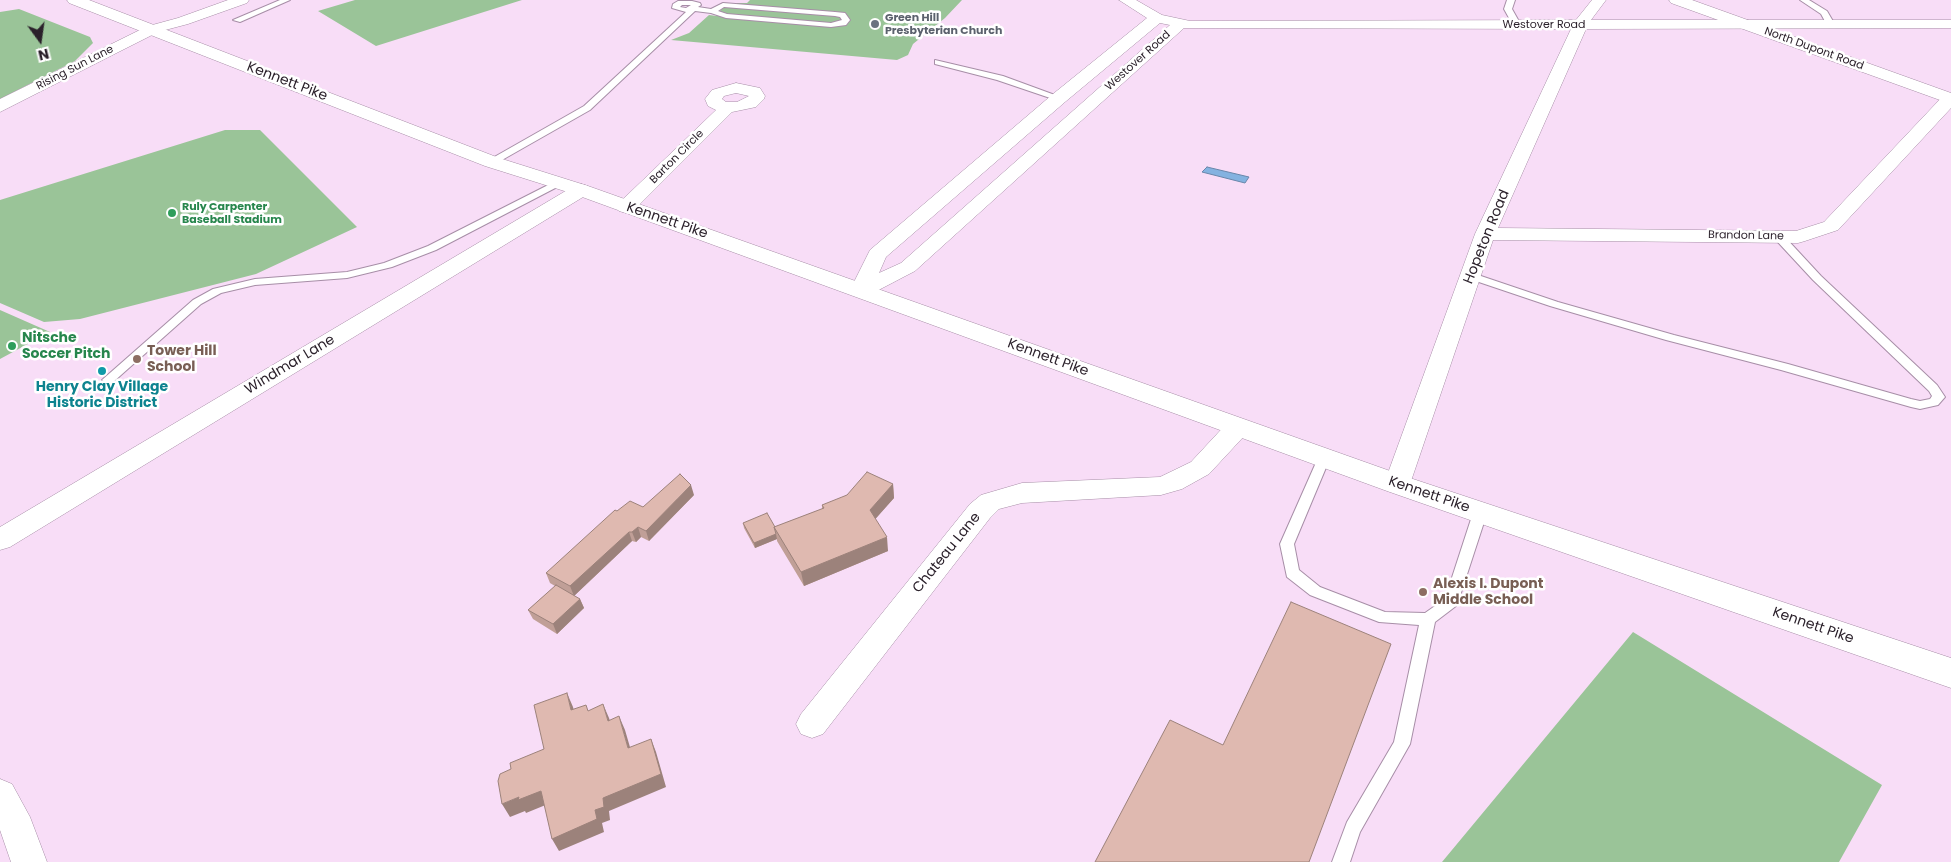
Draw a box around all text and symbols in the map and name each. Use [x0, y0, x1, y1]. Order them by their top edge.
place label: Green Hill Presbyterian Church [885, 11, 1002, 37]
north arrow [15, 15, 65, 65]
marker: Green Hill Presbyterian Church [869, 18, 881, 30]
street label: Westover Road [1503, 18, 1585, 32]
street label: North Dupont Road [1763, 25, 1865, 73]
street label: Westover Road [1103, 28, 1173, 94]
street label: Rising Sun Lane [34, 43, 116, 93]
text: N [36, 44, 51, 66]
street label: Kennett Pike [244, 59, 330, 105]
street label: Barton Circle [647, 127, 707, 187]
street label: Hopeton Road [1460, 188, 1514, 286]
street label: Kennett Pike [624, 199, 710, 243]
place label: Ruly Carpenter Baseball Stadium [182, 200, 282, 226]
marker: Ruly Carpenter Baseball Stadium [166, 207, 178, 219]
street label: Brandon Lane [1708, 229, 1784, 243]
place label: Nitsche Soccer Pitch [22, 330, 111, 362]
street label: Windmar Lane [242, 332, 338, 398]
street label: Kennett Pike [1005, 336, 1091, 380]
marker: Nitsche Soccer Pitch [6, 340, 18, 352]
place label: Tower Hill School [147, 343, 217, 376]
marker: Tower Hill School [131, 353, 143, 365]
marker: Henry Clay Village Historic District [96, 365, 108, 377]
place label: Henry Clay Village Historic District [36, 379, 168, 412]
street label: Kennett Pike [1386, 473, 1472, 517]
street label: Chateau Lane [910, 510, 984, 596]
place label: Alexis I. Dupont Middle School [1433, 576, 1543, 608]
marker: Alexis I. Dupont Middle School [1417, 586, 1429, 598]
street label: Kennett Pike [1770, 604, 1856, 648]

